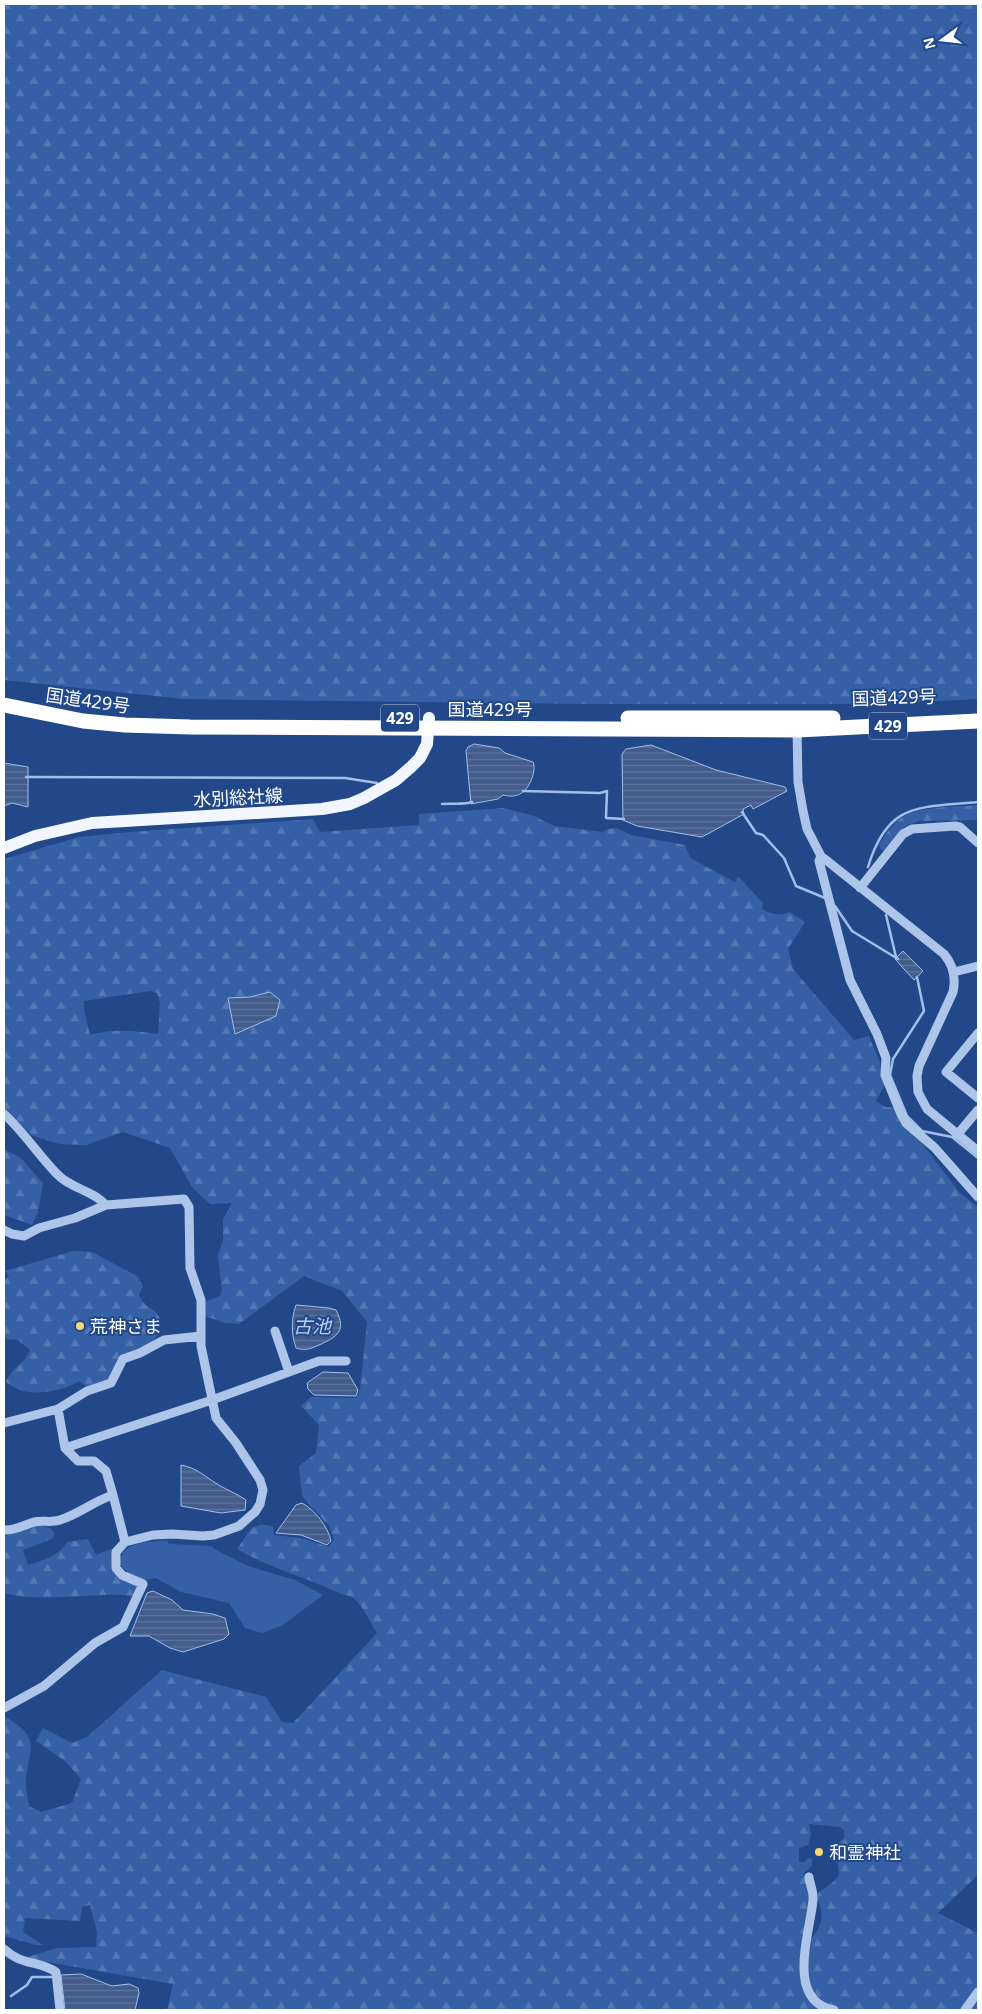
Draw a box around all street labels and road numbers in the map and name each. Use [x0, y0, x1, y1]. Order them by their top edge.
street label: 国道429号 [44, 682, 132, 718]
street label: 国道429号 [851, 684, 937, 710]
street label: 国道429号 [448, 697, 532, 721]
road number: 429 [381, 704, 419, 731]
road number: 429 [869, 712, 907, 739]
street label: 水別総社線 [192, 783, 284, 811]

